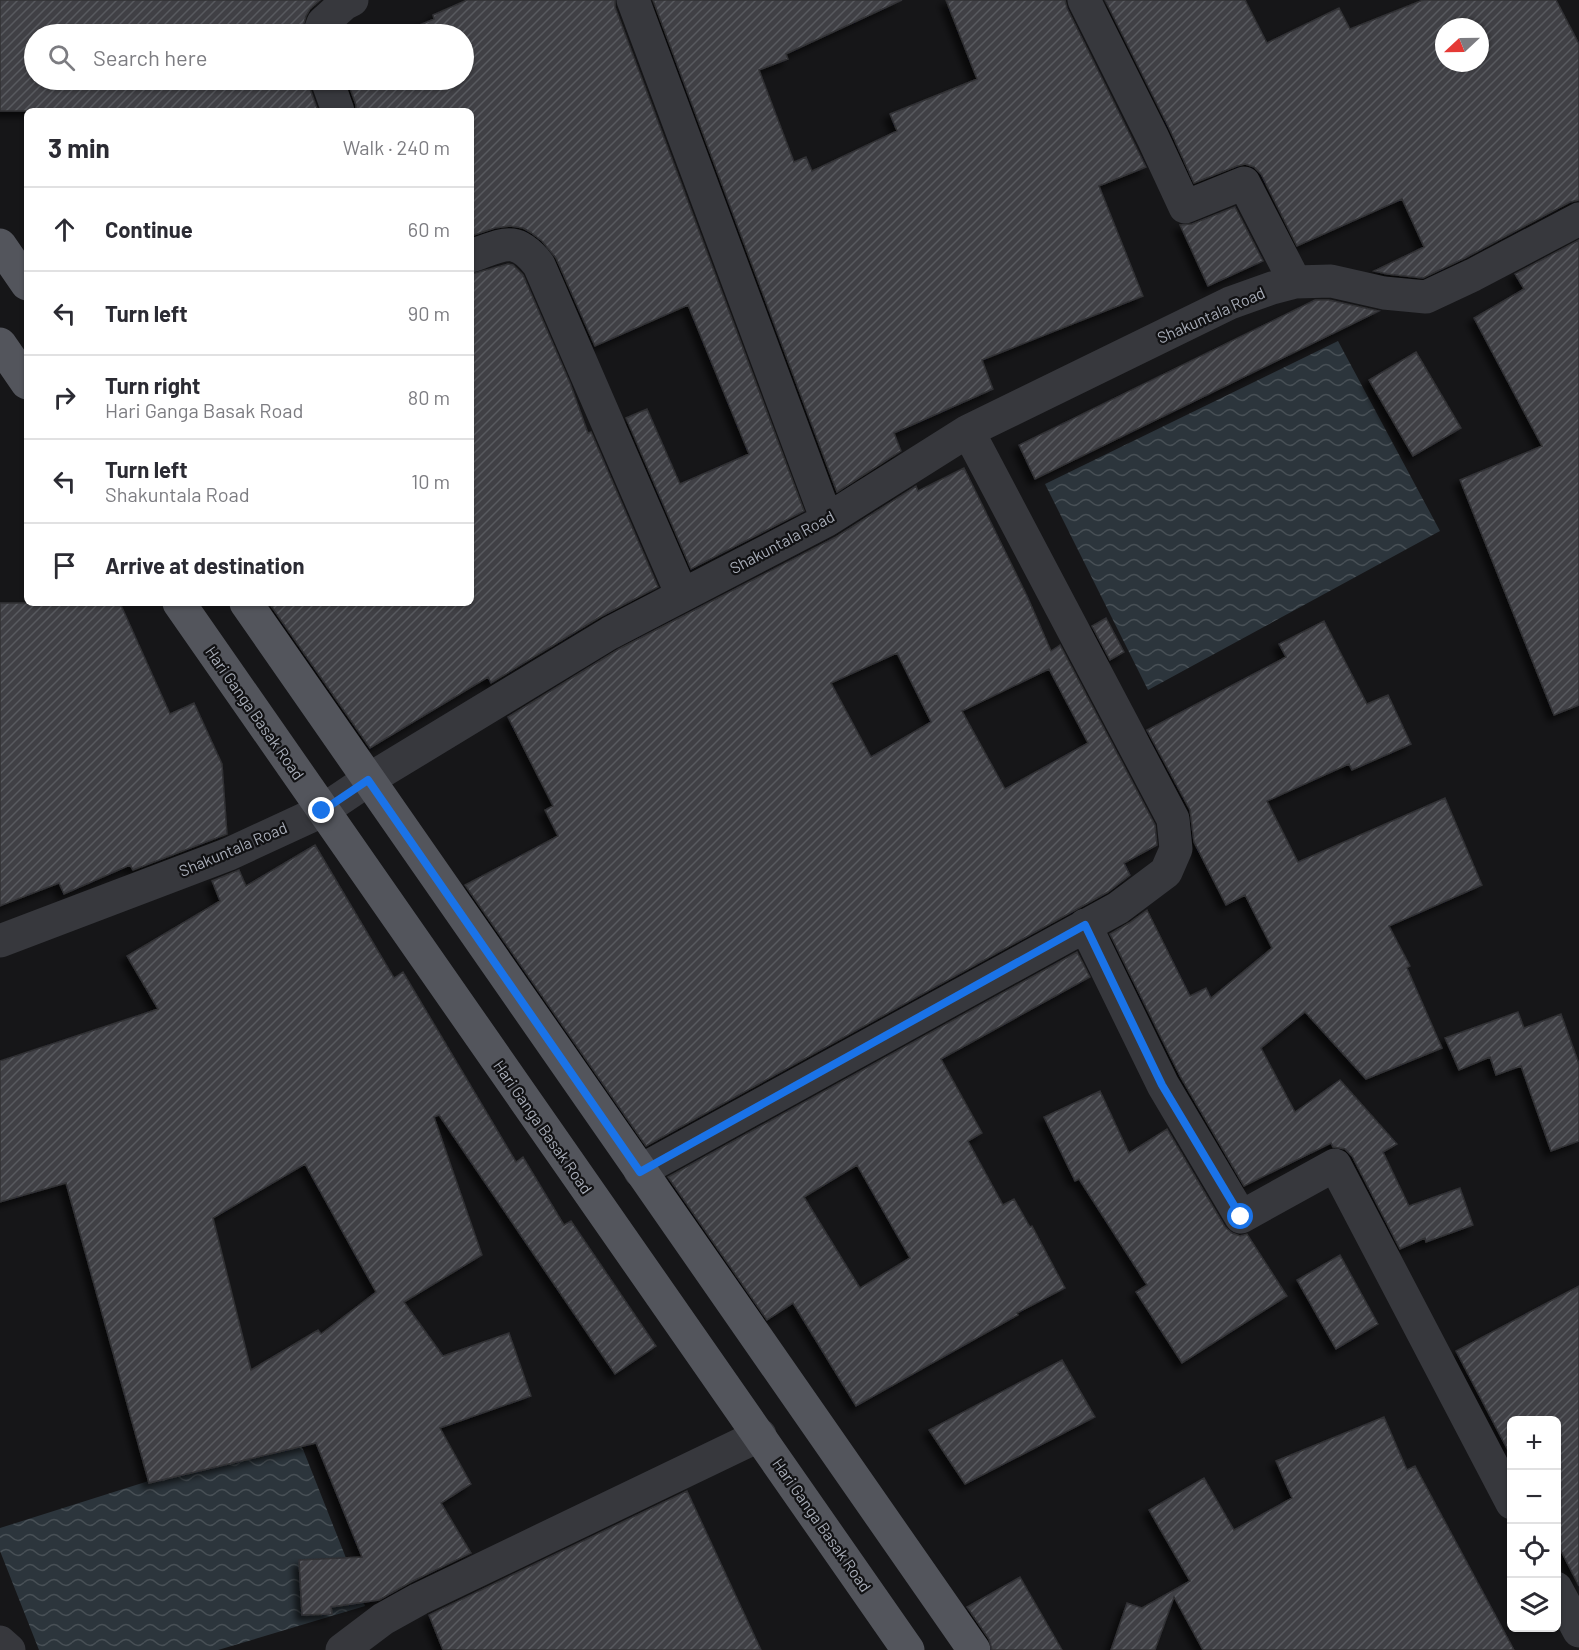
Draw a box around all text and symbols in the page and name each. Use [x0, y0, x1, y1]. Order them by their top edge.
north arrow [1435, 18, 1489, 72]
search box [24, 24, 474, 90]
icon: search [45, 41, 78, 74]
text: Search here [93, 44, 207, 70]
text: 3 min [48, 132, 110, 163]
text: Walk · 240 m [343, 135, 450, 159]
icon: ahead [48, 213, 81, 246]
text: Continue [105, 216, 193, 242]
text: 60 m [408, 217, 450, 241]
street label: Shakuntala Road [1154, 282, 1268, 347]
icon: left [48, 297, 81, 330]
text: Turn left [105, 300, 188, 326]
text: 90 m [408, 301, 450, 325]
text: Turn right [105, 372, 200, 398]
icon: right [48, 381, 81, 414]
text: 80 m [408, 385, 450, 409]
text: Hari Ganga Basak Road [105, 398, 303, 422]
text: Turn left [105, 456, 188, 482]
icon: left [48, 465, 81, 498]
text: 10 m [411, 469, 450, 493]
text: Shakuntala Road [105, 482, 250, 506]
street label: Shakuntala Road [726, 506, 837, 577]
icon: arrive [48, 549, 81, 582]
text: Arrive at destination [105, 552, 304, 578]
street label: Hari Ganga Basak Road [202, 642, 309, 783]
route end [308, 797, 334, 823]
street label: Shakuntala Road [176, 817, 290, 880]
street label: Hari Ganga Basak Road [490, 1056, 597, 1197]
route start [1227, 1203, 1253, 1229]
map controls [1507, 1416, 1561, 1632]
button: + [1507, 1416, 1561, 1470]
street label: Hari Ganga Basak Road [769, 1454, 876, 1595]
button: − [1507, 1470, 1561, 1524]
button: locate [1507, 1524, 1561, 1578]
button: layers [1507, 1578, 1561, 1632]

